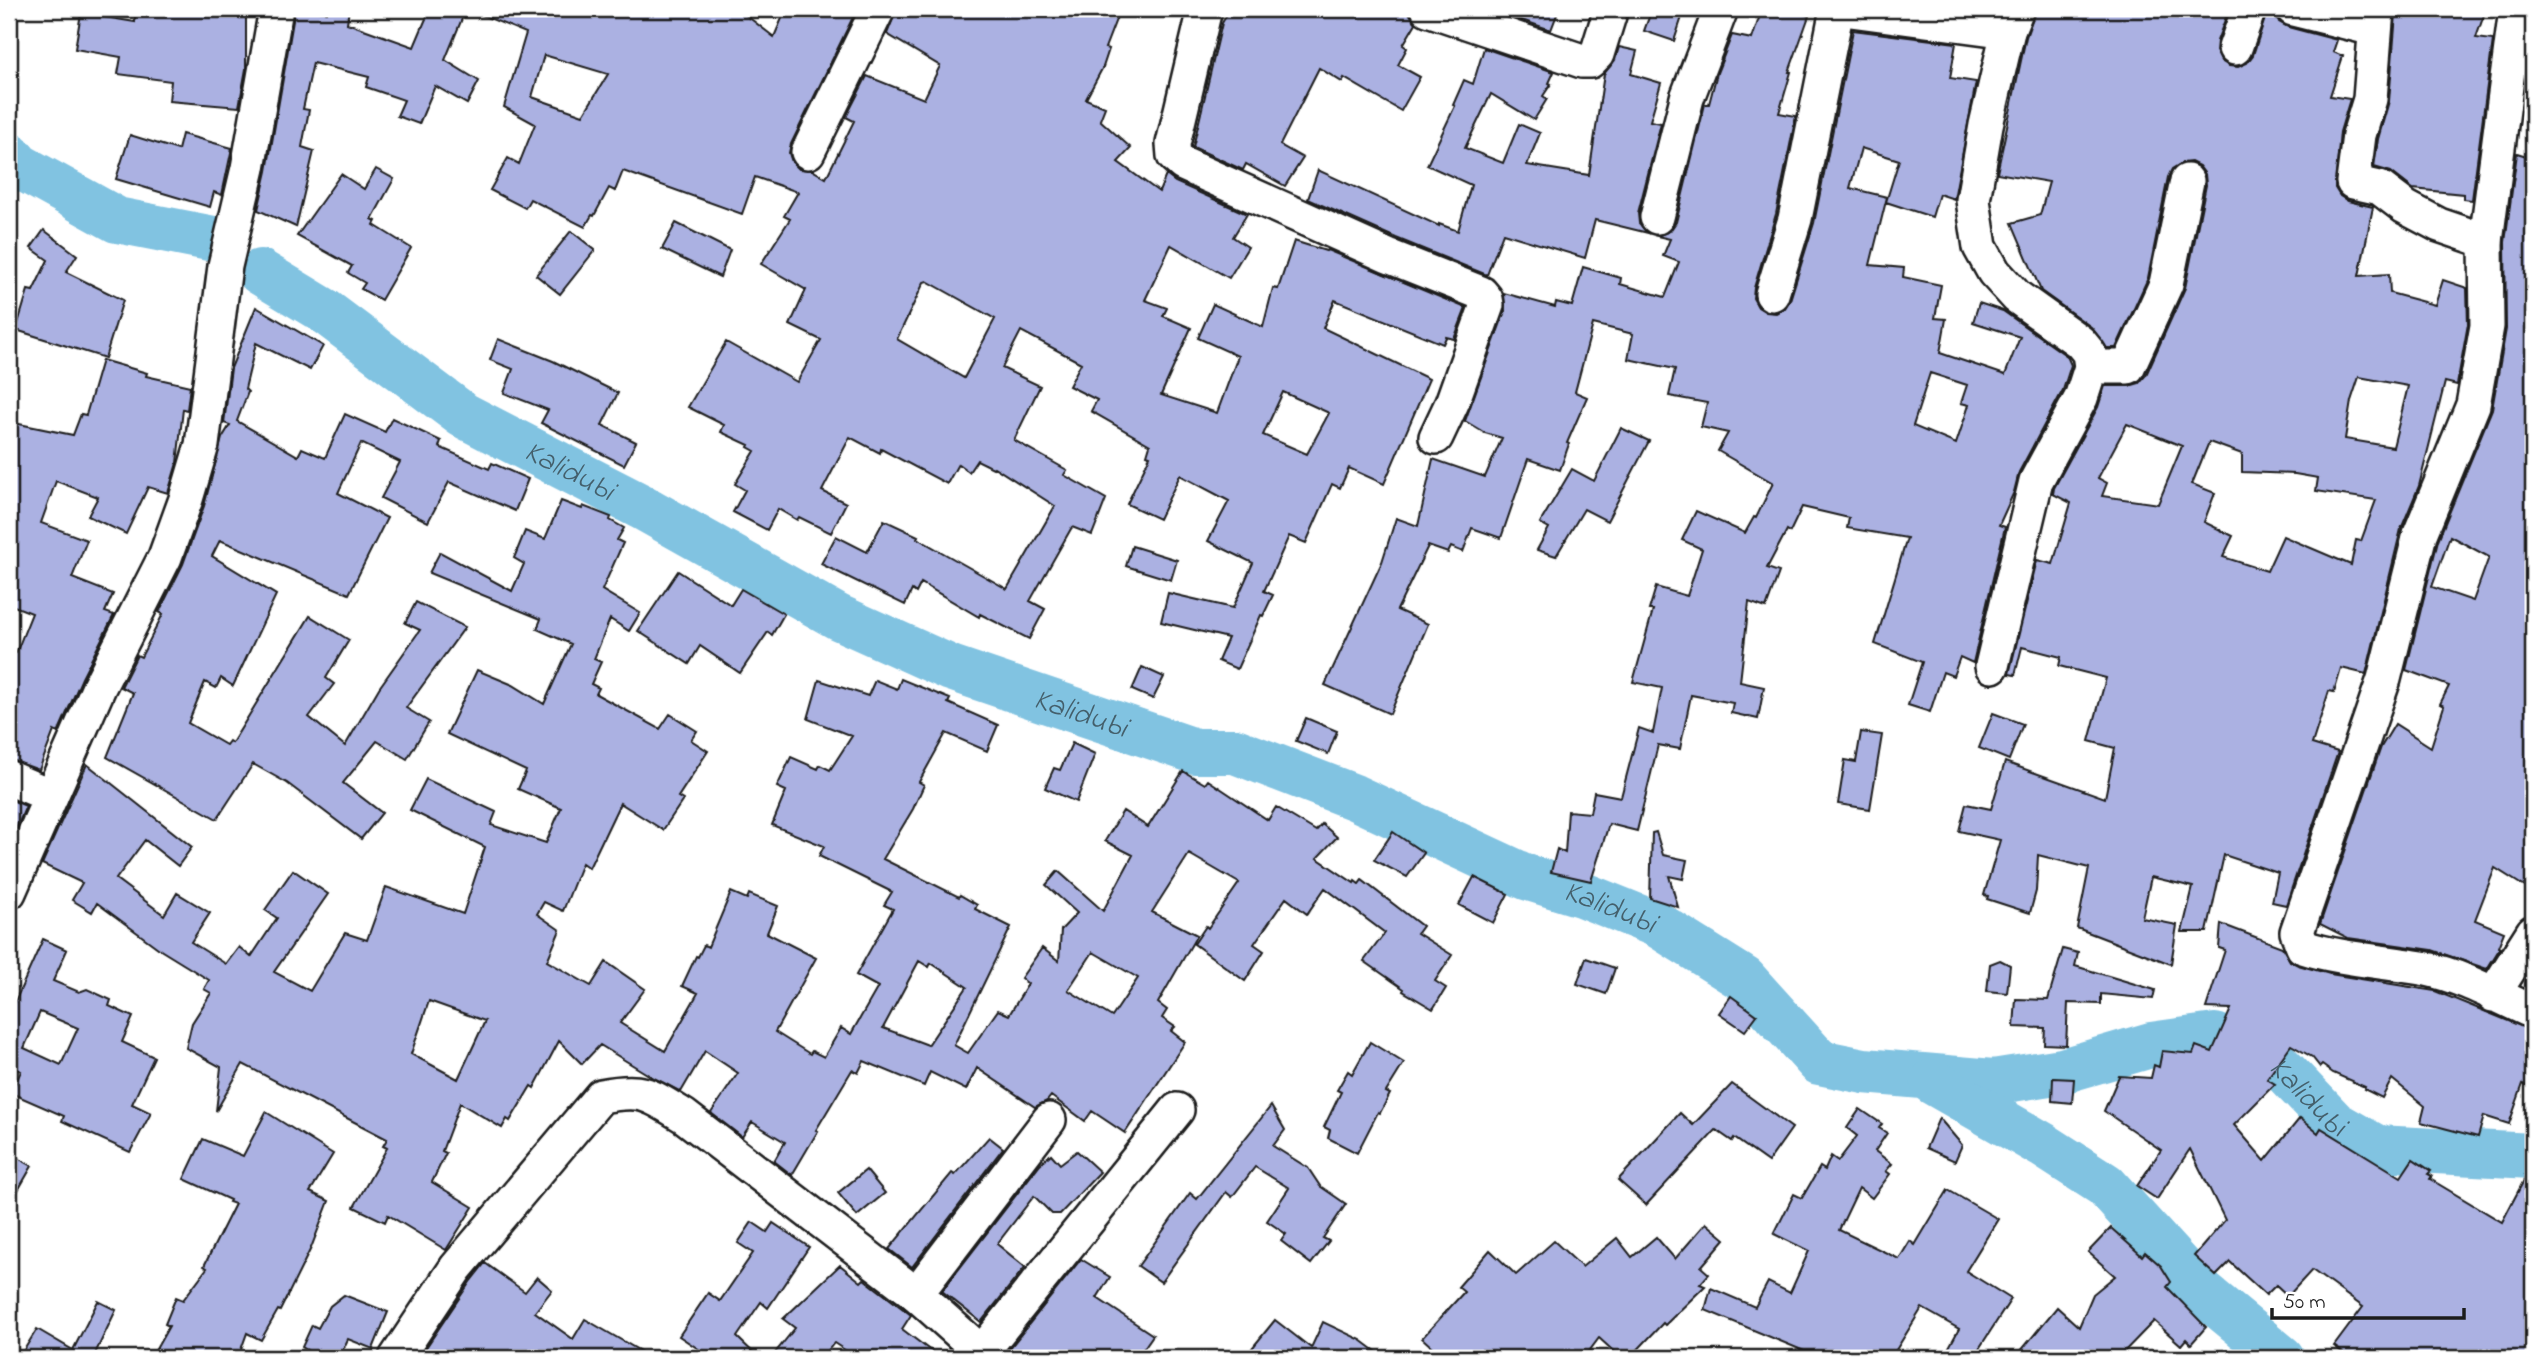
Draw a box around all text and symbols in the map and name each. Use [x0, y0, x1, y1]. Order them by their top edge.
water label: Kalidubi [516, 431, 624, 516]
water label: Kalidubi [1027, 679, 1135, 752]
water label: Kalidubi [1558, 871, 1665, 948]
water label: Kalidubi [2257, 1048, 2355, 1152]
scale bar [2272, 1276, 2465, 1320]
text: 50 m [2283, 1288, 2326, 1318]

